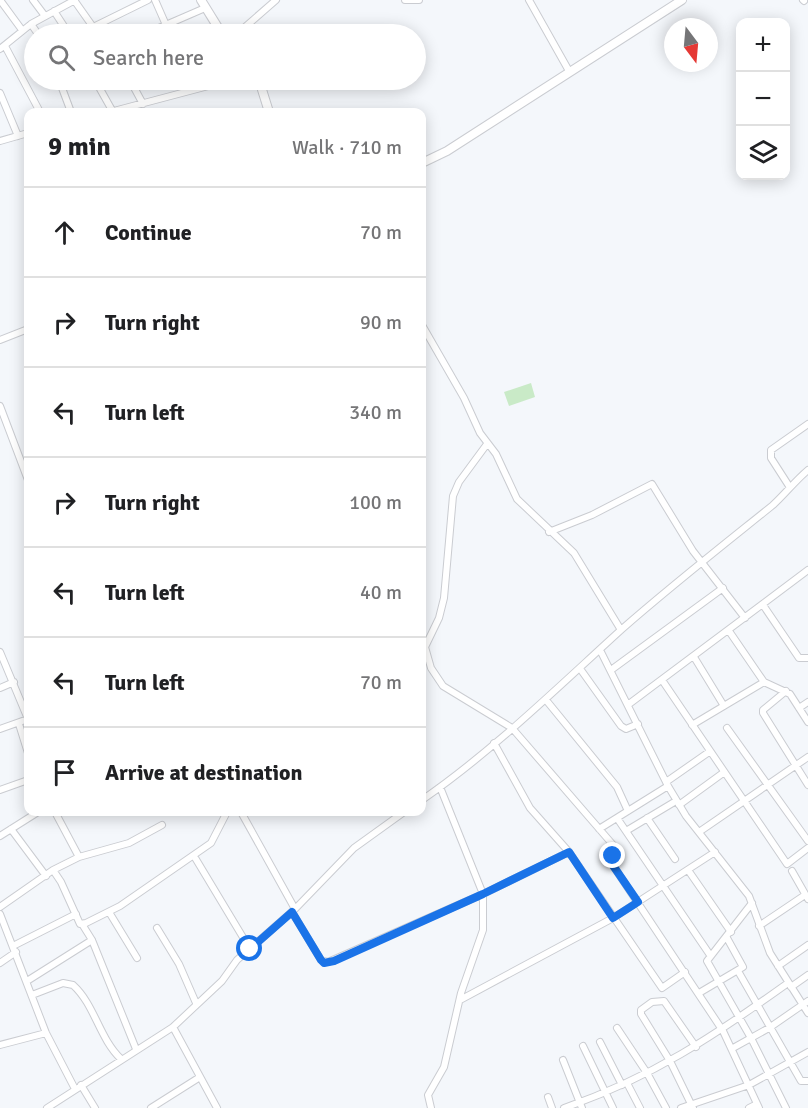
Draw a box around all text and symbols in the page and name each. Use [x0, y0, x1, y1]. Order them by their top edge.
north arrow [664, 18, 718, 72]
map controls [736, 18, 790, 180]
button: + [736, 18, 790, 72]
search box [24, 24, 426, 90]
icon: search [45, 41, 78, 74]
text: Search here [93, 44, 204, 71]
button: − [736, 72, 790, 126]
button: layers [736, 126, 790, 180]
text: 9 min [48, 131, 111, 163]
text: Walk · 710 m [292, 135, 402, 160]
icon: ahead [48, 216, 81, 249]
text: Continue [105, 219, 192, 246]
text: 70 m [360, 220, 402, 245]
icon: right [48, 306, 81, 339]
text: Turn right [105, 309, 200, 336]
text: 90 m [360, 310, 402, 335]
icon: left [48, 396, 81, 429]
text: Turn left [105, 399, 185, 426]
text: 340 m [349, 400, 402, 425]
icon: right [48, 486, 81, 519]
text: Turn right [105, 489, 200, 516]
text: 100 m [349, 490, 402, 515]
icon: left [48, 576, 81, 609]
text: Turn left [105, 579, 185, 606]
text: 40 m [360, 580, 402, 605]
icon: left [48, 666, 81, 699]
text: Turn left [105, 669, 185, 696]
text: 70 m [360, 670, 402, 695]
icon: arrive [48, 756, 81, 789]
text: Arrive at destination [105, 759, 302, 786]
route end [599, 842, 625, 868]
route start [236, 935, 262, 961]

